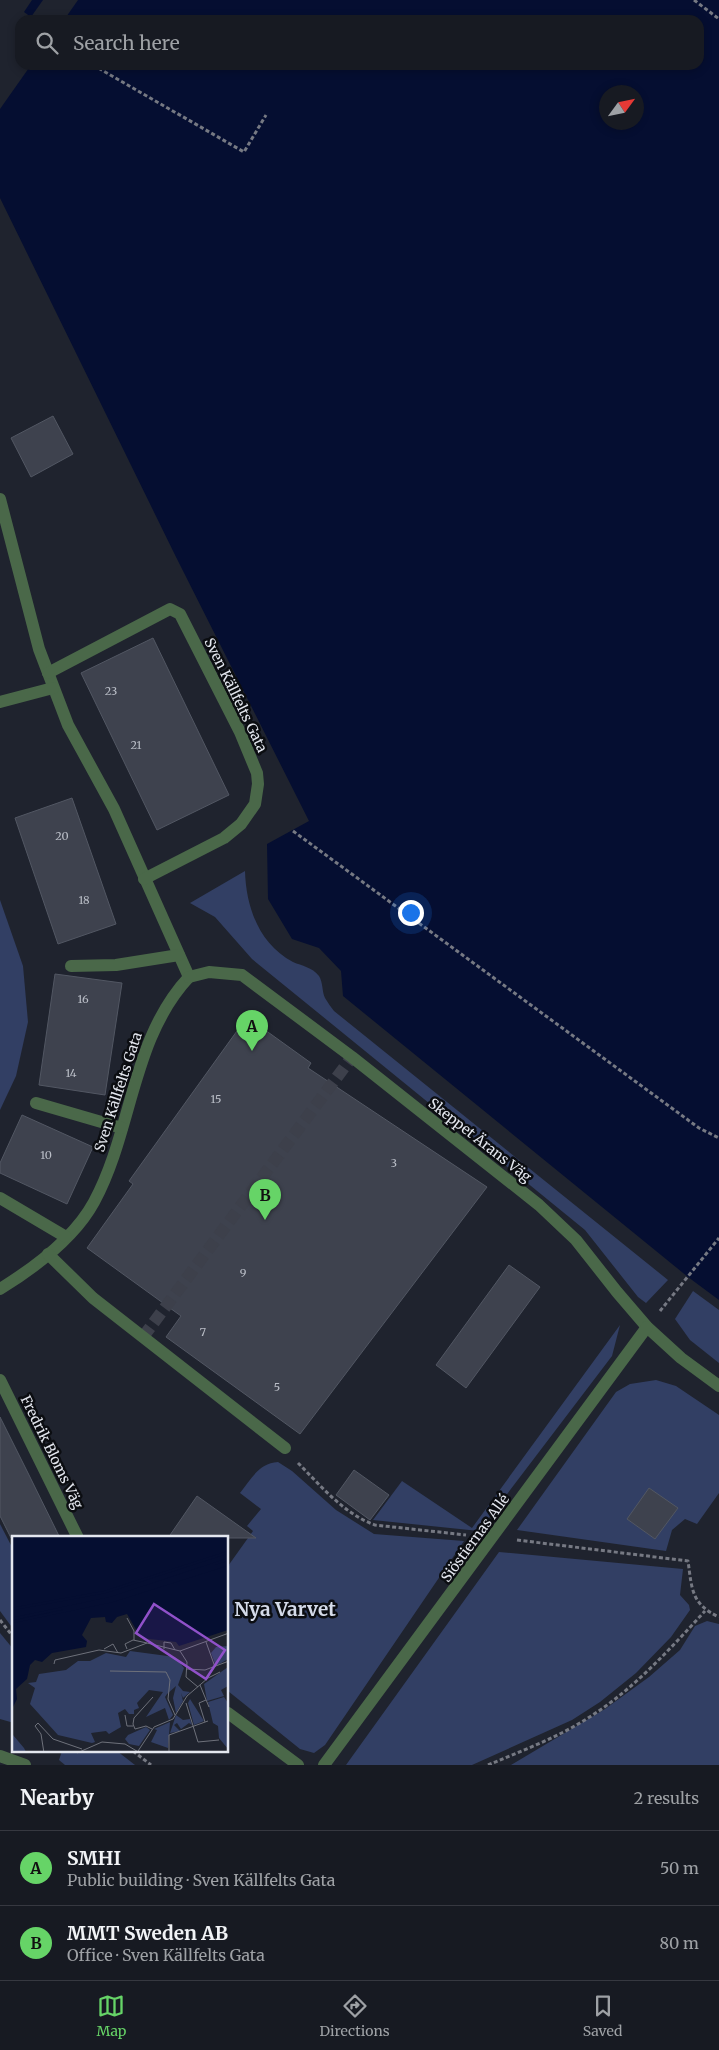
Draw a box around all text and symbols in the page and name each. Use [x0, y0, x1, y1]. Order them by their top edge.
search box [15, 15, 704, 70]
icon: search [33, 29, 61, 57]
text: Search here [73, 31, 180, 55]
north arrow [599, 85, 644, 130]
street label: Sven Källfelts Gata [201, 635, 272, 756]
house number: 23 [105, 684, 117, 698]
house number: 21 [130, 738, 142, 752]
house number: 20 [55, 829, 69, 843]
house number: 18 [78, 893, 90, 907]
your location [398, 900, 424, 926]
house number: 16 [77, 992, 89, 1006]
pin: A [236, 1010, 268, 1051]
street label: Sven Källfelts Gata [90, 1029, 146, 1154]
house number: 14 [65, 1066, 77, 1080]
house number: 15 [210, 1092, 222, 1106]
street label: Skeppet Ärans Väg [425, 1094, 536, 1186]
house number: 10 [40, 1148, 52, 1162]
house number: 3 [391, 1156, 397, 1170]
pin: B [249, 1179, 281, 1220]
house number: 9 [240, 1266, 247, 1280]
house number: 7 [200, 1325, 206, 1339]
house number: 5 [274, 1380, 280, 1394]
street label: Fredrik Bloms Väg [17, 1392, 88, 1512]
street label: Siöstiernas Allé [437, 1490, 513, 1586]
inset map [12, 1536, 229, 1752]
district label: Nya Varvet [234, 1597, 336, 1621]
text: Nearby [20, 1784, 94, 1811]
text: 2 results [634, 1788, 699, 1808]
text: SMHI [67, 1846, 121, 1870]
text: A [30, 1858, 42, 1878]
text: 50 m [660, 1858, 699, 1878]
text: Public building · Sven Källfelts Gata [67, 1870, 335, 1890]
text: MMT Sweden AB [67, 1921, 228, 1945]
text: B [30, 1933, 42, 1953]
text: 80 m [660, 1933, 699, 1953]
text: Office · Sven Källfelts Gata [67, 1945, 265, 1965]
tab: Map [97, 1992, 126, 2040]
tab: Directions [320, 1992, 390, 2040]
tab: Saved [583, 1992, 622, 2040]

